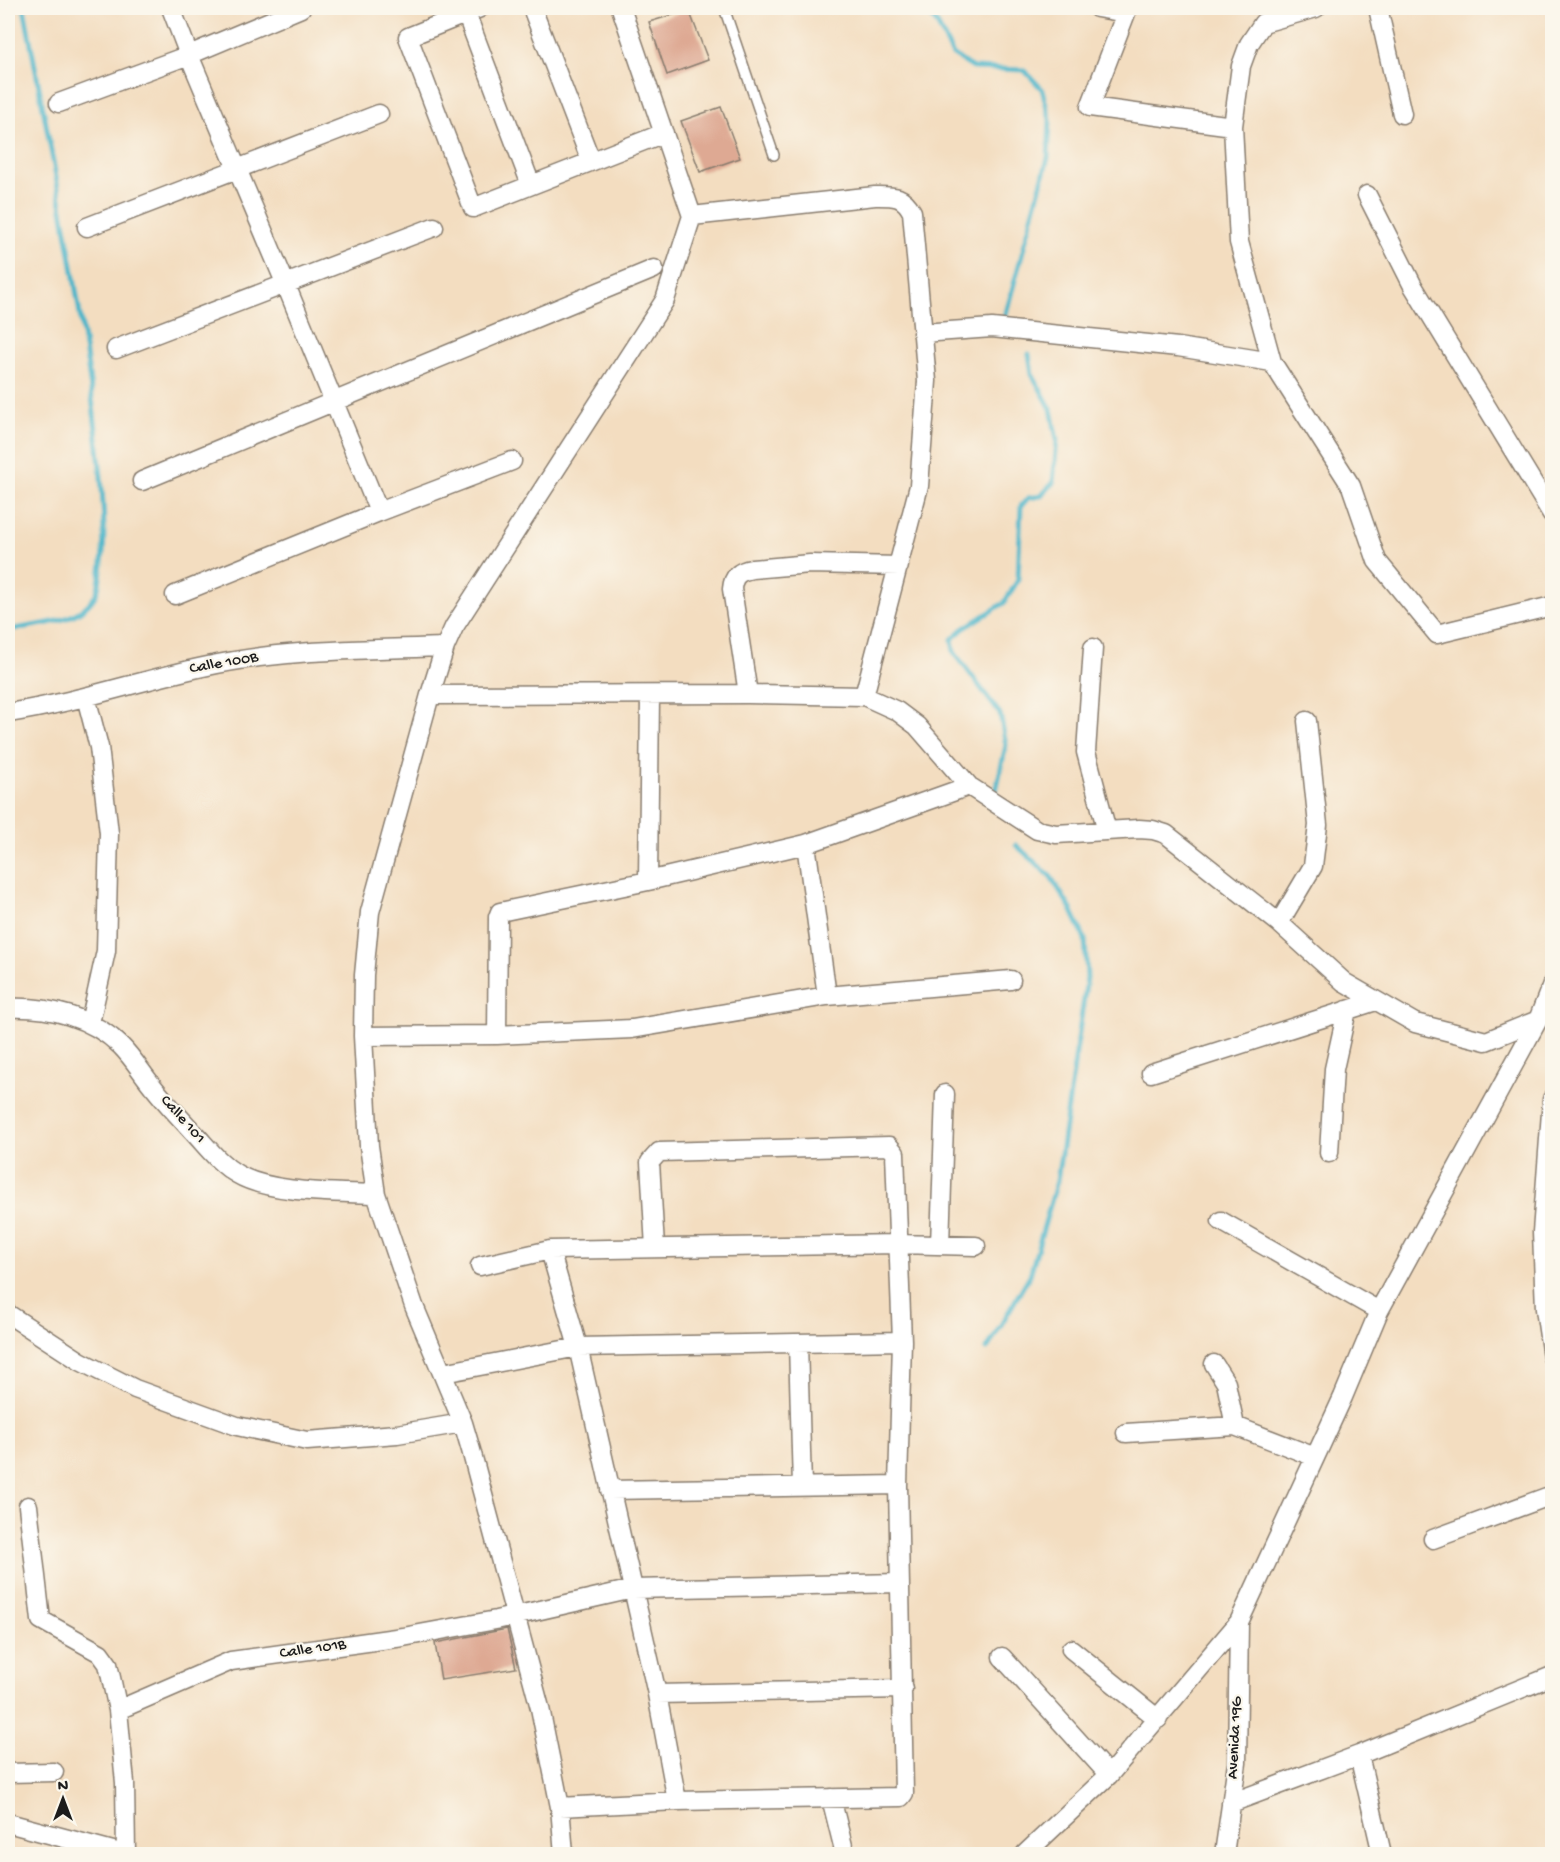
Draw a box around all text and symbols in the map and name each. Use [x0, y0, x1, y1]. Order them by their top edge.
street label: Calle 100B [188, 648, 261, 679]
street label: Calle 101 [155, 1092, 209, 1148]
street label: Calle 101B [279, 1636, 348, 1664]
street label: Avenida 19G [1224, 1695, 1248, 1780]
north arrow [33, 1769, 93, 1829]
text: N [58, 1778, 69, 1797]

